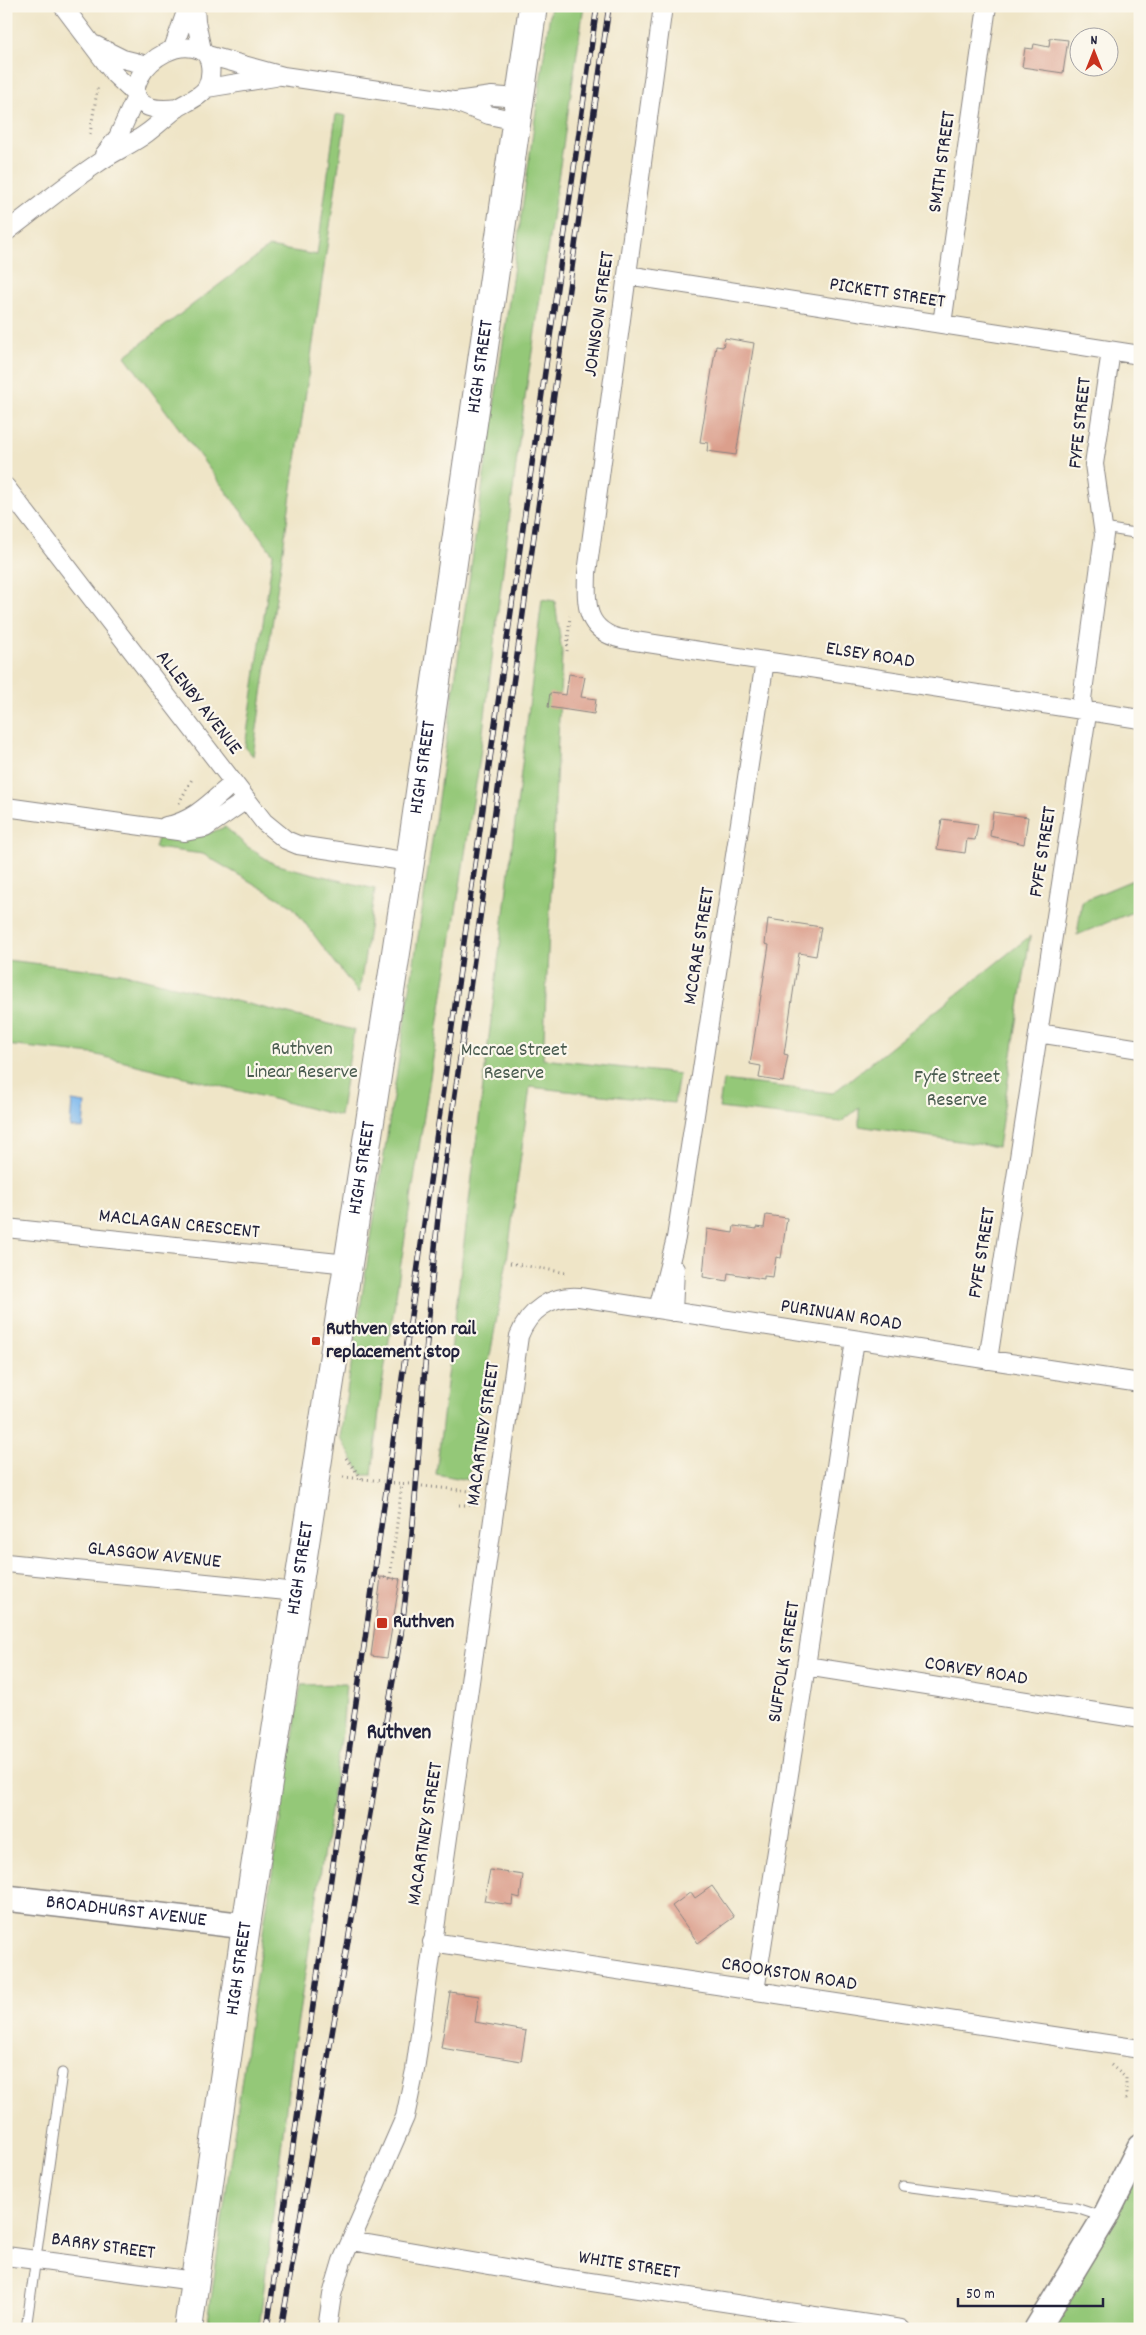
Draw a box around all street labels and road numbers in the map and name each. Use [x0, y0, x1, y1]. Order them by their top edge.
street label: SMITH STREET [922, 109, 964, 215]
street label: JOHNSON STREET [577, 249, 623, 379]
street label: PICKETT STREET [827, 271, 947, 317]
street label: HIGH STREET [461, 318, 502, 415]
street label: FYFE STREET [1062, 376, 1100, 470]
street label: ELSEY ROAD [824, 635, 916, 677]
street label: ALLENBY AVENUE [148, 645, 248, 761]
street label: HIGH STREET [403, 719, 444, 816]
street label: FYFE STREET [1023, 805, 1065, 899]
street label: MCCRAE STREET [677, 885, 723, 1007]
street label: HIGH STREET [342, 1119, 384, 1217]
street label: MACLAGAN CRESCENT [97, 1203, 261, 1247]
street label: FYFE STREET [962, 1206, 1004, 1300]
street label: PURINUAN ROAD [779, 1293, 903, 1339]
street label: MACARTNEY STREET [460, 1360, 508, 1508]
street label: HIGH STREET [280, 1520, 322, 1617]
street label: GLASGOW AVENUE [86, 1535, 222, 1577]
street label: SUFFOLK STREET [762, 1599, 808, 1725]
street label: CORVEY ROAD [922, 1650, 1030, 1694]
street label: MACARTNEY STREET [401, 1760, 451, 1908]
street label: BROADHURST AVENUE [44, 1889, 208, 1935]
street label: HIGH STREET [219, 1920, 260, 2017]
street label: CROOKSTON ROAD [719, 1950, 859, 2000]
street label: BARRY STREET [49, 2226, 157, 2268]
street label: WHITE STREET [576, 2244, 682, 2288]

